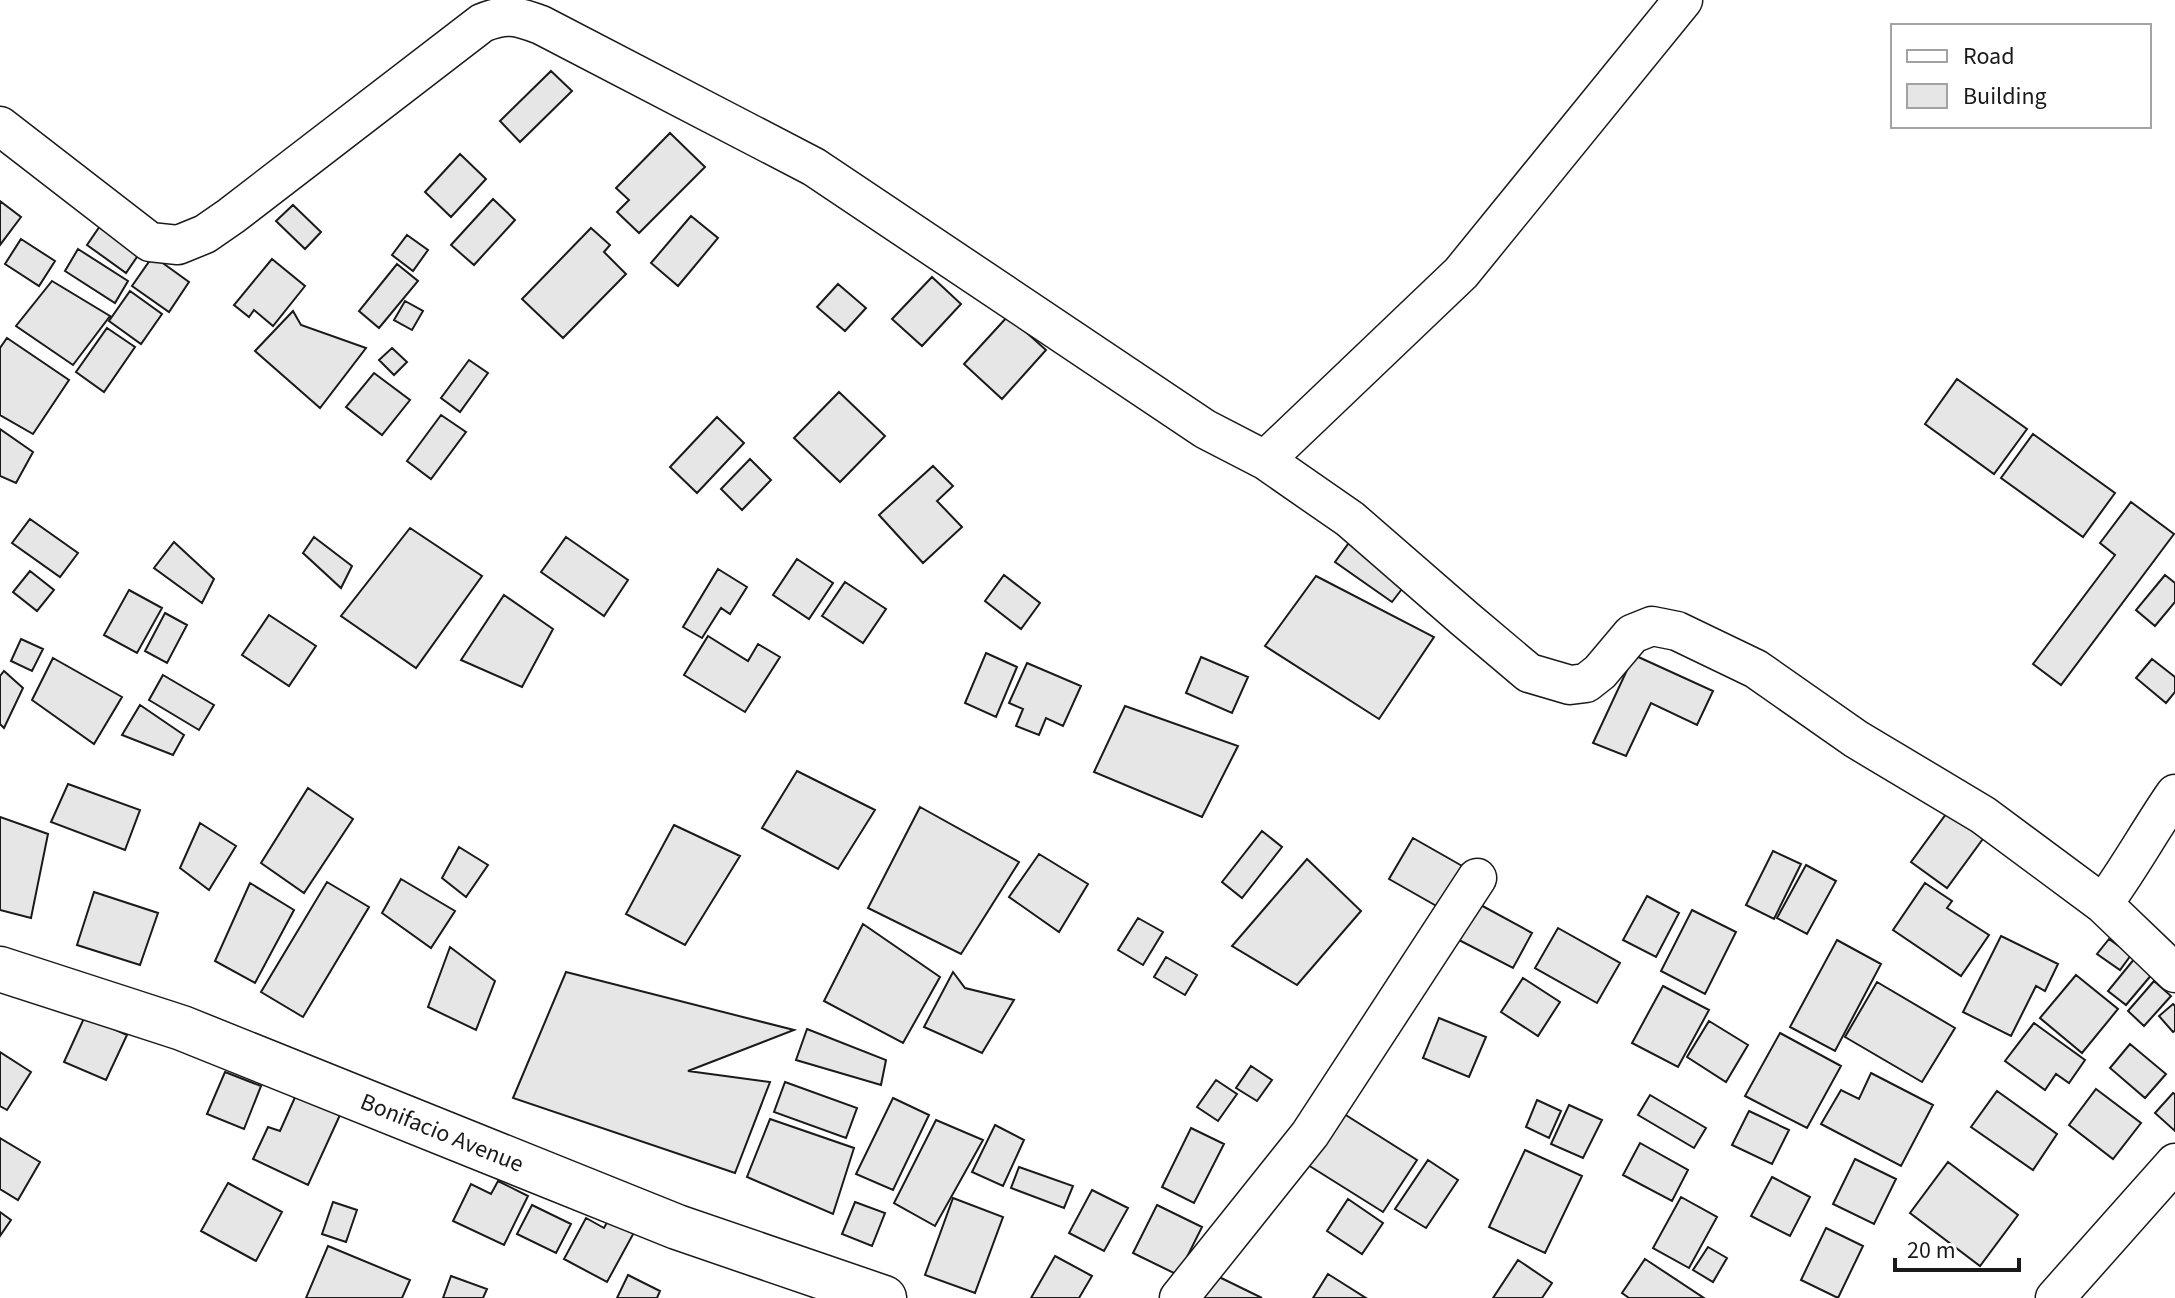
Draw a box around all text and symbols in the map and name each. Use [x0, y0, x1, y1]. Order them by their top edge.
legend [1891, 24, 2151, 128]
text: Road [1963, 39, 2015, 74]
text: Building [1963, 79, 2047, 114]
street label: Bonifacio Avenue [355, 1084, 529, 1182]
scale bar [1895, 1222, 2019, 1272]
text: 20 m [1907, 1233, 1956, 1268]

